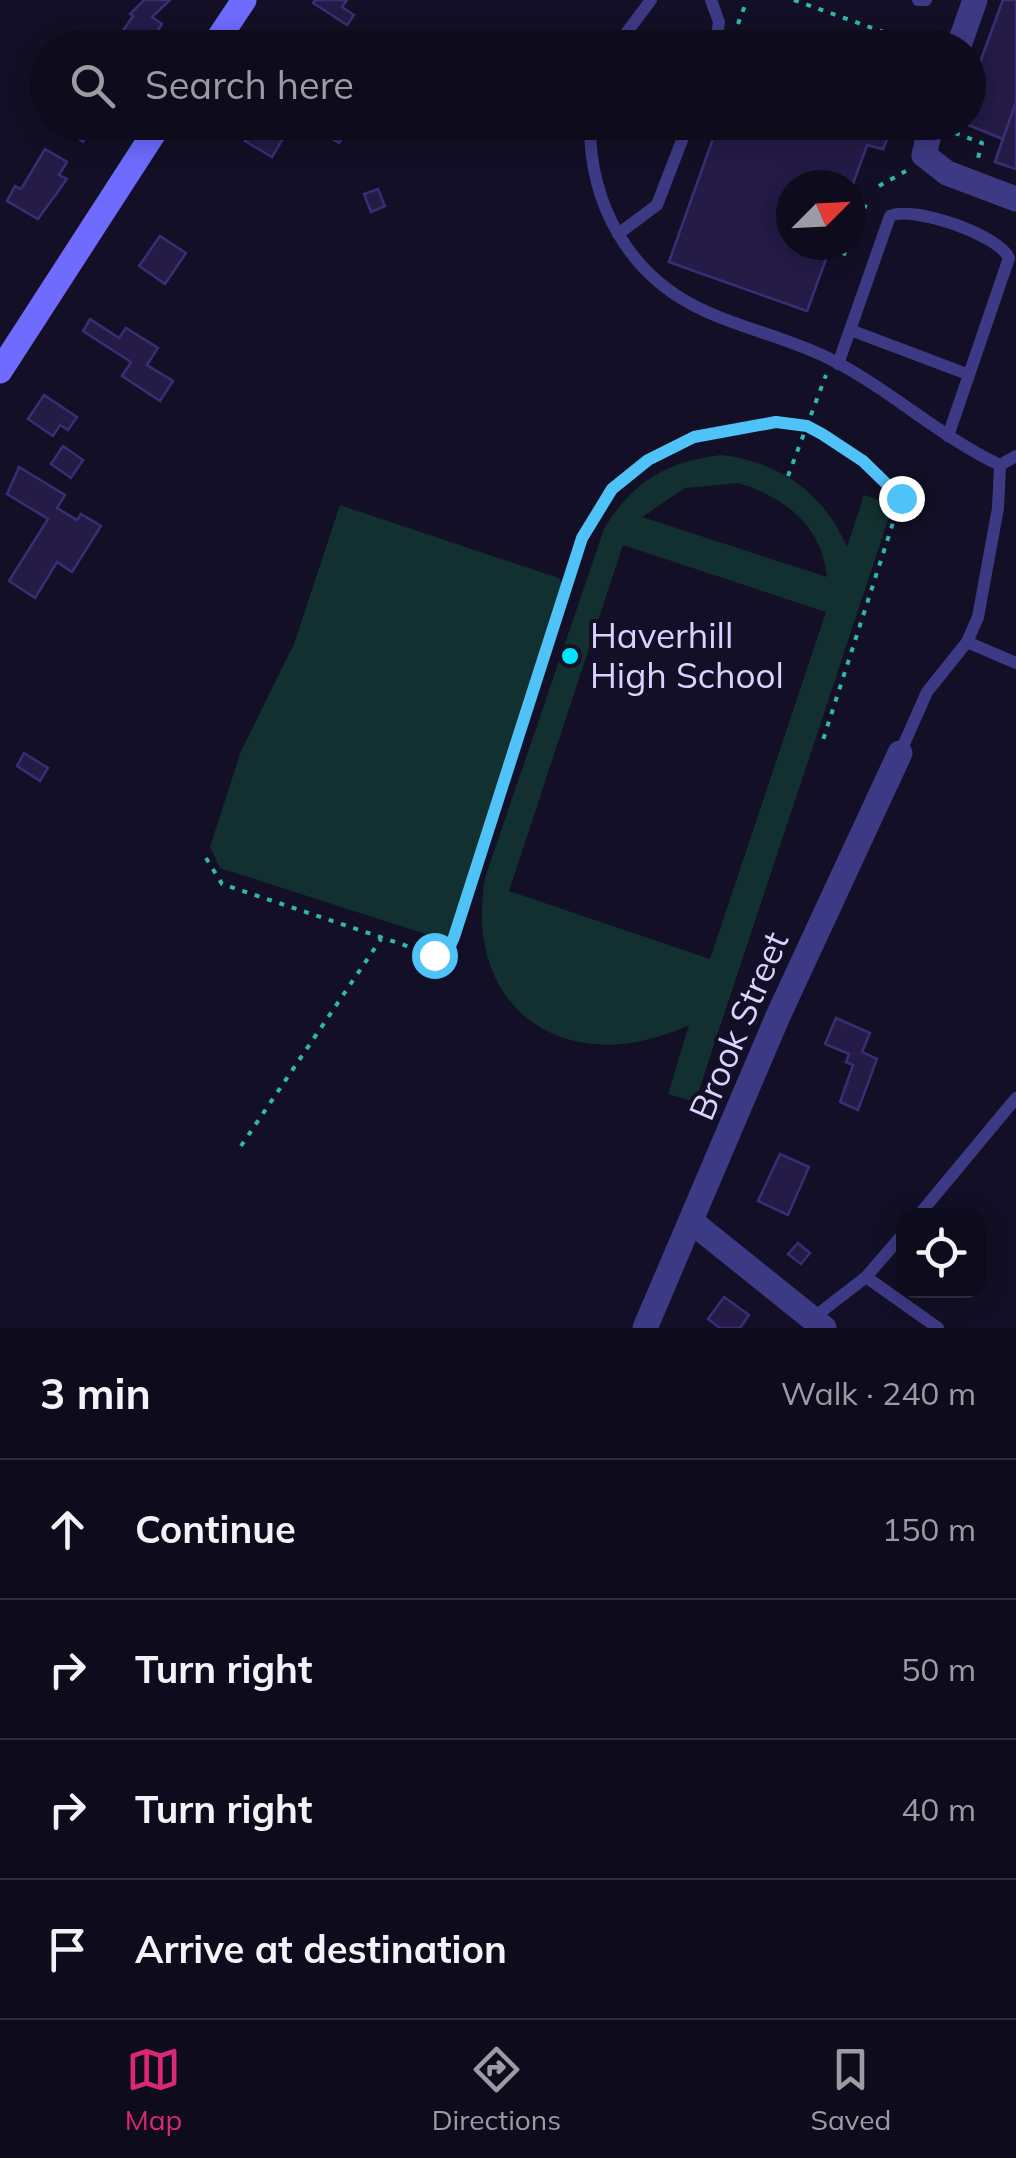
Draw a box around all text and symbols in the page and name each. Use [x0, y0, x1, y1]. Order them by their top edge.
search box [30, 30, 986, 140]
icon: search [65, 58, 120, 113]
text: Search here [145, 61, 354, 109]
north arrow [776, 170, 866, 260]
route end [879, 476, 925, 522]
place label: Haverhill High School [590, 613, 784, 697]
marker: Haverhill High School [559, 645, 581, 667]
street label: Brook Street [679, 925, 797, 1126]
route start [412, 933, 458, 979]
map controls [896, 1208, 986, 1298]
button: locate [896, 1208, 986, 1298]
text: 3 min [40, 1367, 151, 1420]
text: Walk · 240 m [781, 1373, 976, 1413]
icon: ahead [40, 1502, 95, 1557]
text: Continue [135, 1505, 296, 1553]
text: 150 m [882, 1509, 976, 1549]
icon: right [40, 1642, 95, 1697]
text: Turn right [135, 1645, 312, 1693]
text: 50 m [901, 1649, 976, 1689]
icon: right [40, 1782, 95, 1837]
text: Turn right [135, 1785, 312, 1833]
text: 40 m [901, 1789, 976, 1829]
icon: arrive [40, 1922, 95, 1977]
text: Arrive at destination [135, 1925, 507, 1973]
tab: Map [125, 2042, 182, 2137]
tab: Directions [432, 2042, 561, 2137]
tab: Saved [810, 2042, 891, 2137]

